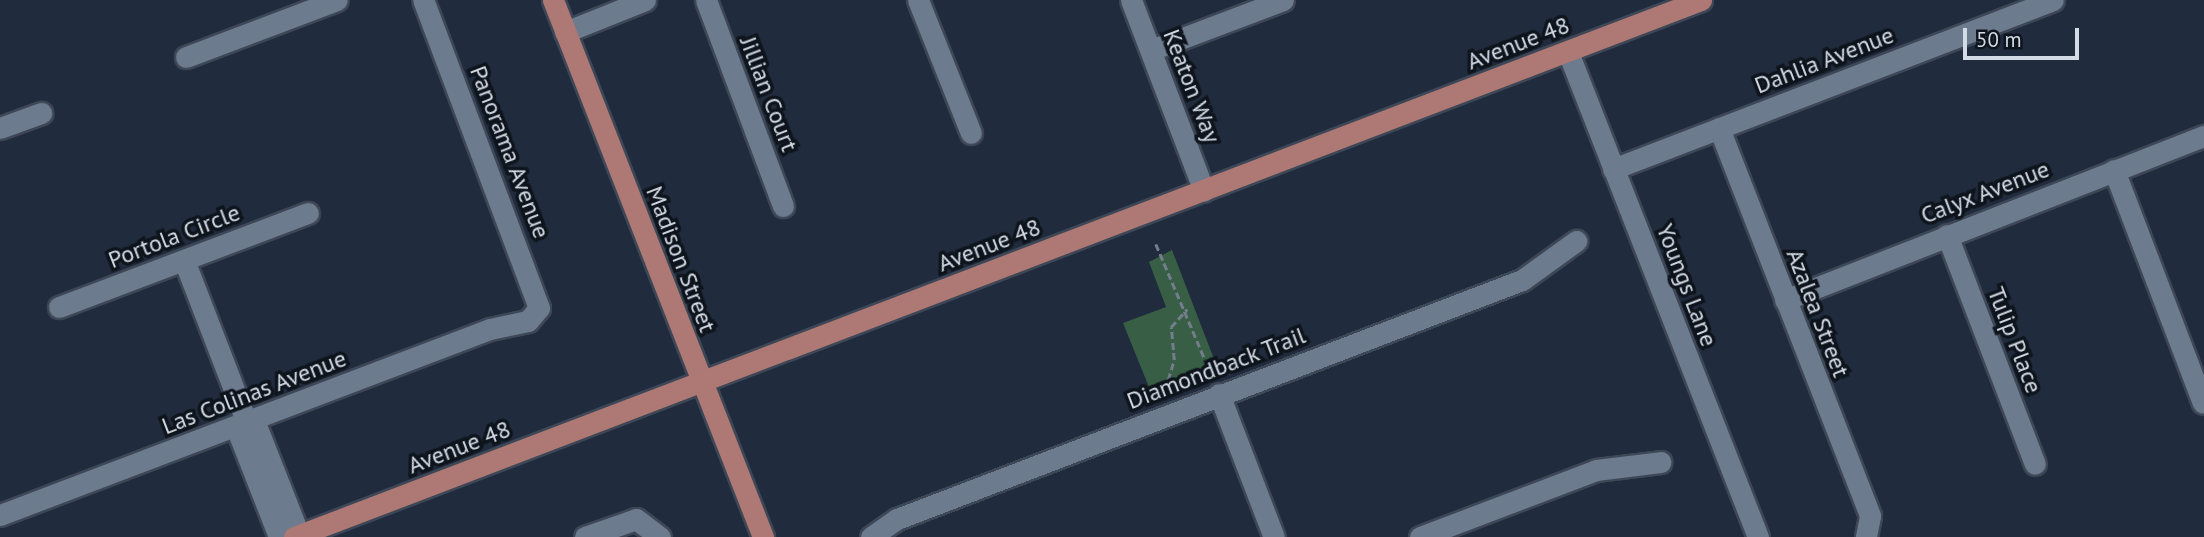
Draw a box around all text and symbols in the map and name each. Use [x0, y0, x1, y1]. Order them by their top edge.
street label: Avenue 48 [1463, 10, 1573, 76]
scale bar [1966, 14, 2082, 58]
street label: Dahlia Avenue [1750, 20, 1898, 100]
street label: Keaton Way [1157, 25, 1227, 147]
text: 50 m [1976, 26, 2022, 53]
street label: Jillian Court [734, 32, 804, 156]
street label: Panorama Avenue [464, 61, 556, 243]
street label: Calyx Avenue [1916, 154, 2054, 230]
street label: Madison Street [640, 182, 722, 336]
street label: Portola Circle [104, 198, 244, 274]
street label: Avenue 48 [934, 212, 1044, 278]
street label: Youngs Lane [1650, 220, 1724, 350]
street label: Azalea Street [1780, 245, 1856, 381]
street label: Tulip Place [1982, 283, 2048, 397]
street label: Diamondback Trail [1122, 320, 1310, 416]
street label: Las Colinas Avenue [157, 343, 351, 441]
street label: Avenue 48 [404, 414, 514, 480]

